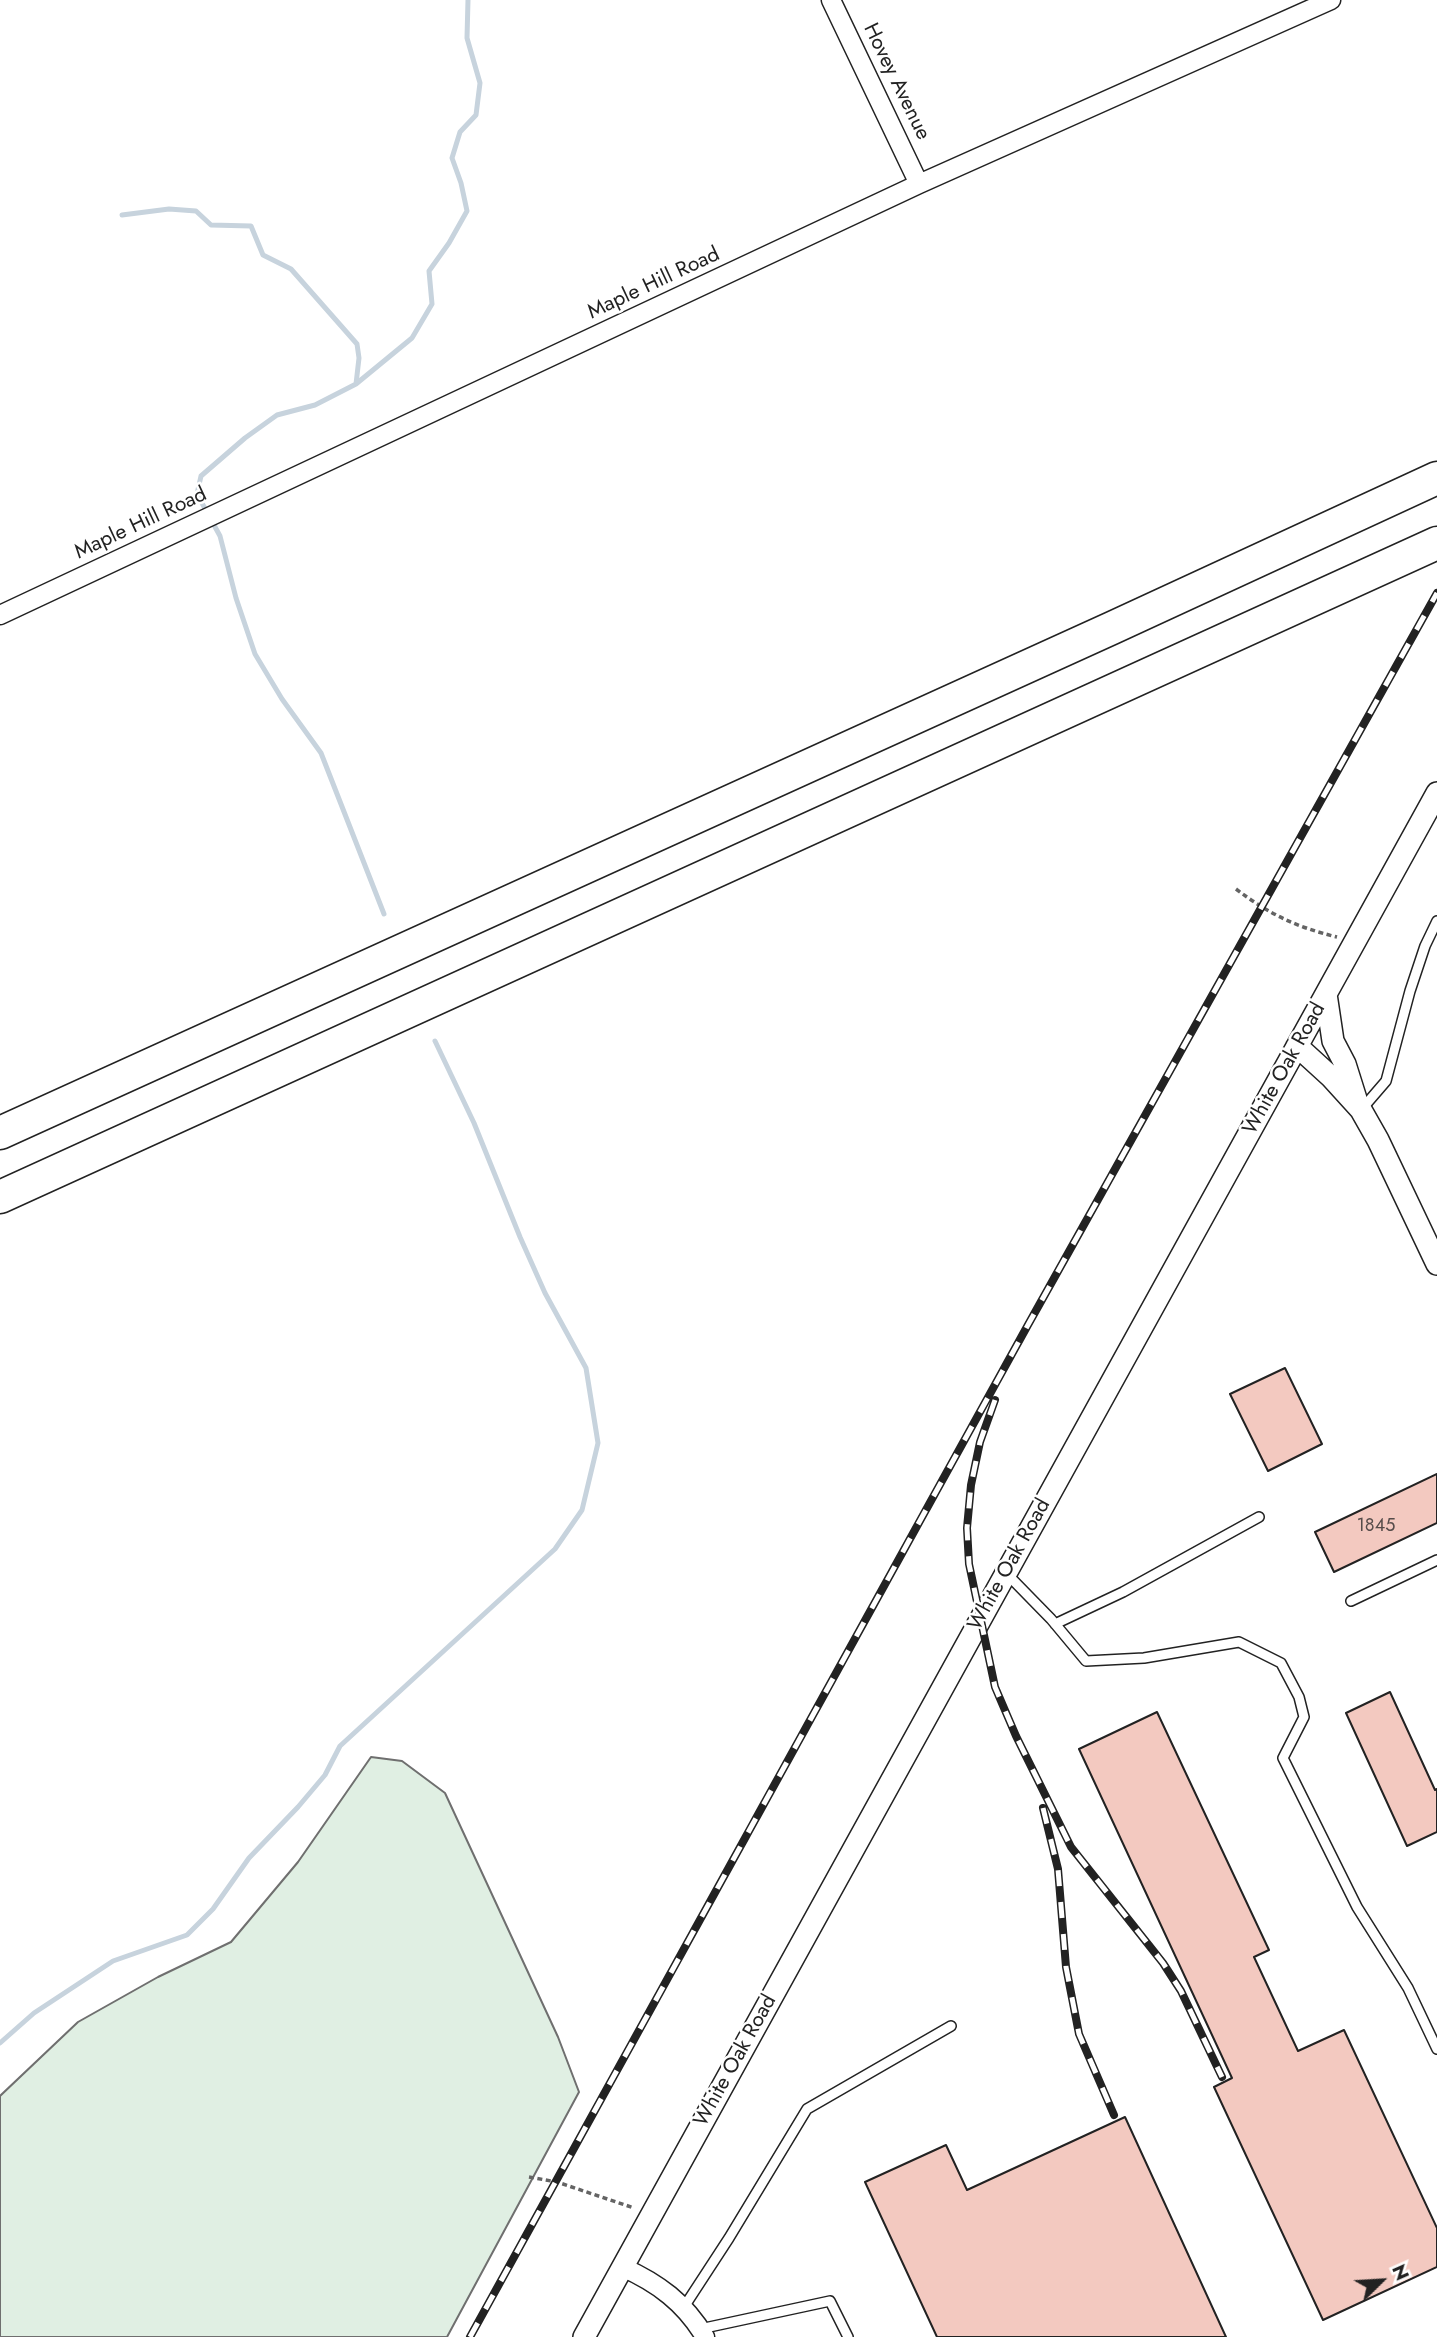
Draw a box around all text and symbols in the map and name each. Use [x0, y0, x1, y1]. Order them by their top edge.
street label: Hovey Avenue [857, 20, 935, 144]
street label: Maple Hill Road [584, 242, 724, 326]
street label: Maple Hill Road [71, 482, 211, 566]
street label: White Oak Road [1238, 999, 1332, 1139]
street label: White Oak Road [963, 1495, 1057, 1635]
house number: 1845 [1357, 1516, 1395, 1538]
street label: White Oak Road [689, 1991, 783, 2131]
north arrow [1346, 2246, 1416, 2316]
text: N [1385, 2260, 1416, 2285]

